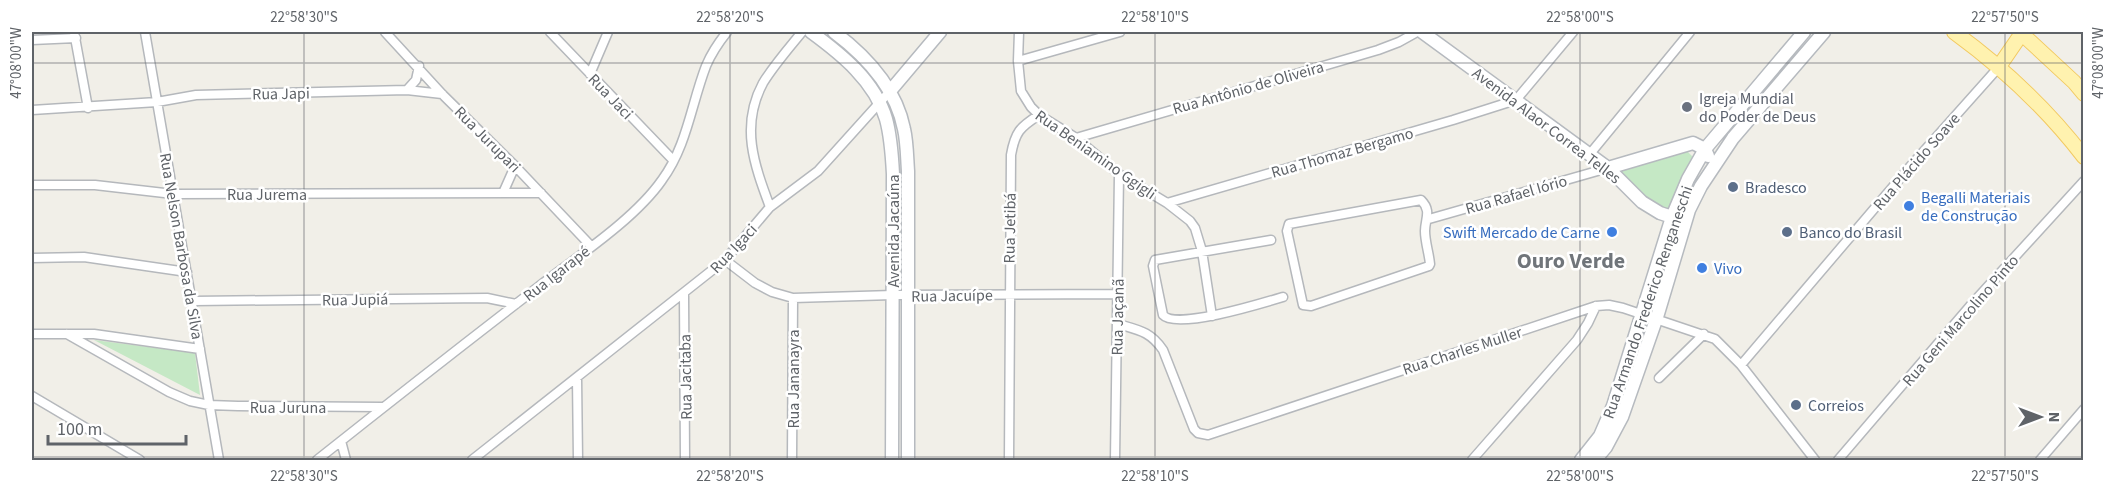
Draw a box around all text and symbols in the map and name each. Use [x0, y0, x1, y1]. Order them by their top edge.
text: 22°58'30"S [270, 7, 338, 28]
text: 22°58'20"S [696, 7, 764, 28]
text: 22°58'10"S [1121, 7, 1189, 28]
text: 22°58'00"S [1546, 7, 1614, 28]
text: 22°57'50"S [1971, 7, 2039, 28]
text: 47°08'00"W [6, 27, 27, 99]
text: 47°08'00"W [2088, 27, 2109, 99]
street label: Rua Antônio de Oliveira [1170, 56, 1326, 120]
street label: Avenida Alaor Correa Telles [1468, 63, 1626, 189]
street label: Rua Jaci [583, 69, 638, 124]
street label: Rua Japi [252, 82, 310, 106]
place label: Igreja Mundial do Poder de Deus [1699, 88, 1816, 128]
marker: Igreja Mundial do Poder de Deus [1680, 100, 1694, 114]
street label: Rua Jurupari [449, 102, 525, 178]
street label: Rua Beniamino Ggigli [1031, 105, 1160, 205]
street label: Rua Plácido Soave [1868, 108, 1965, 215]
street label: Rua Thomaz Bergamo [1269, 122, 1416, 184]
street label: Rua Nelson Barbosa da Silva [154, 151, 208, 341]
street label: Rua Rafael Iório [1463, 170, 1570, 220]
street label: Avenida Jacaúna [883, 174, 905, 288]
place label: Bradesco [1745, 177, 1807, 199]
marker: Bradesco [1726, 180, 1740, 194]
street label: Rua Armando Frederico Renganeschi [1598, 183, 1698, 422]
street label: Rua Jurema [227, 184, 307, 206]
place label: Begalli Materiais de Construção [1921, 187, 2030, 227]
street label: Rua Jetibá [998, 193, 1022, 263]
marker: Begalli Materiais de Construção [1902, 199, 1916, 213]
street label: Rua Igaci [705, 219, 762, 278]
place label: Swift Mercado de Carne [1443, 222, 1600, 244]
place label: Banco do Brasil [1799, 222, 1902, 244]
marker: Swift Mercado de Carne [1605, 225, 1619, 239]
marker: Banco do Brasil [1780, 225, 1794, 239]
street label: Rua Igarapé [519, 241, 595, 307]
district label: Ouro Verde [1517, 245, 1625, 277]
street label: Rua Geni Marcolino Pinto [1897, 250, 2024, 391]
place label: Vivo [1714, 258, 1742, 280]
marker: Vivo [1695, 261, 1709, 275]
street label: Rua Jaçanã [1106, 278, 1130, 356]
street label: Rua Jacuípe [911, 284, 993, 308]
street label: Rua Jupiá [322, 288, 388, 312]
street label: Rua Charles Muller [1400, 321, 1525, 381]
street label: Rua Jananayra [783, 329, 805, 429]
street label: Rua Jacitaba [674, 334, 698, 420]
north arrow [2010, 387, 2070, 447]
place label: Correios [1808, 395, 1864, 417]
street label: Rua Juruna [250, 397, 326, 419]
marker: Correios [1789, 398, 1803, 412]
scale bar [48, 408, 186, 446]
text: N [2043, 412, 2065, 422]
text: 100 m [57, 417, 102, 442]
text: 22°58'30"S [270, 466, 338, 487]
text: 22°58'20"S [696, 466, 764, 487]
text: 22°58'10"S [1121, 466, 1189, 487]
text: 22°58'00"S [1546, 466, 1614, 487]
text: 22°57'50"S [1971, 466, 2039, 487]

